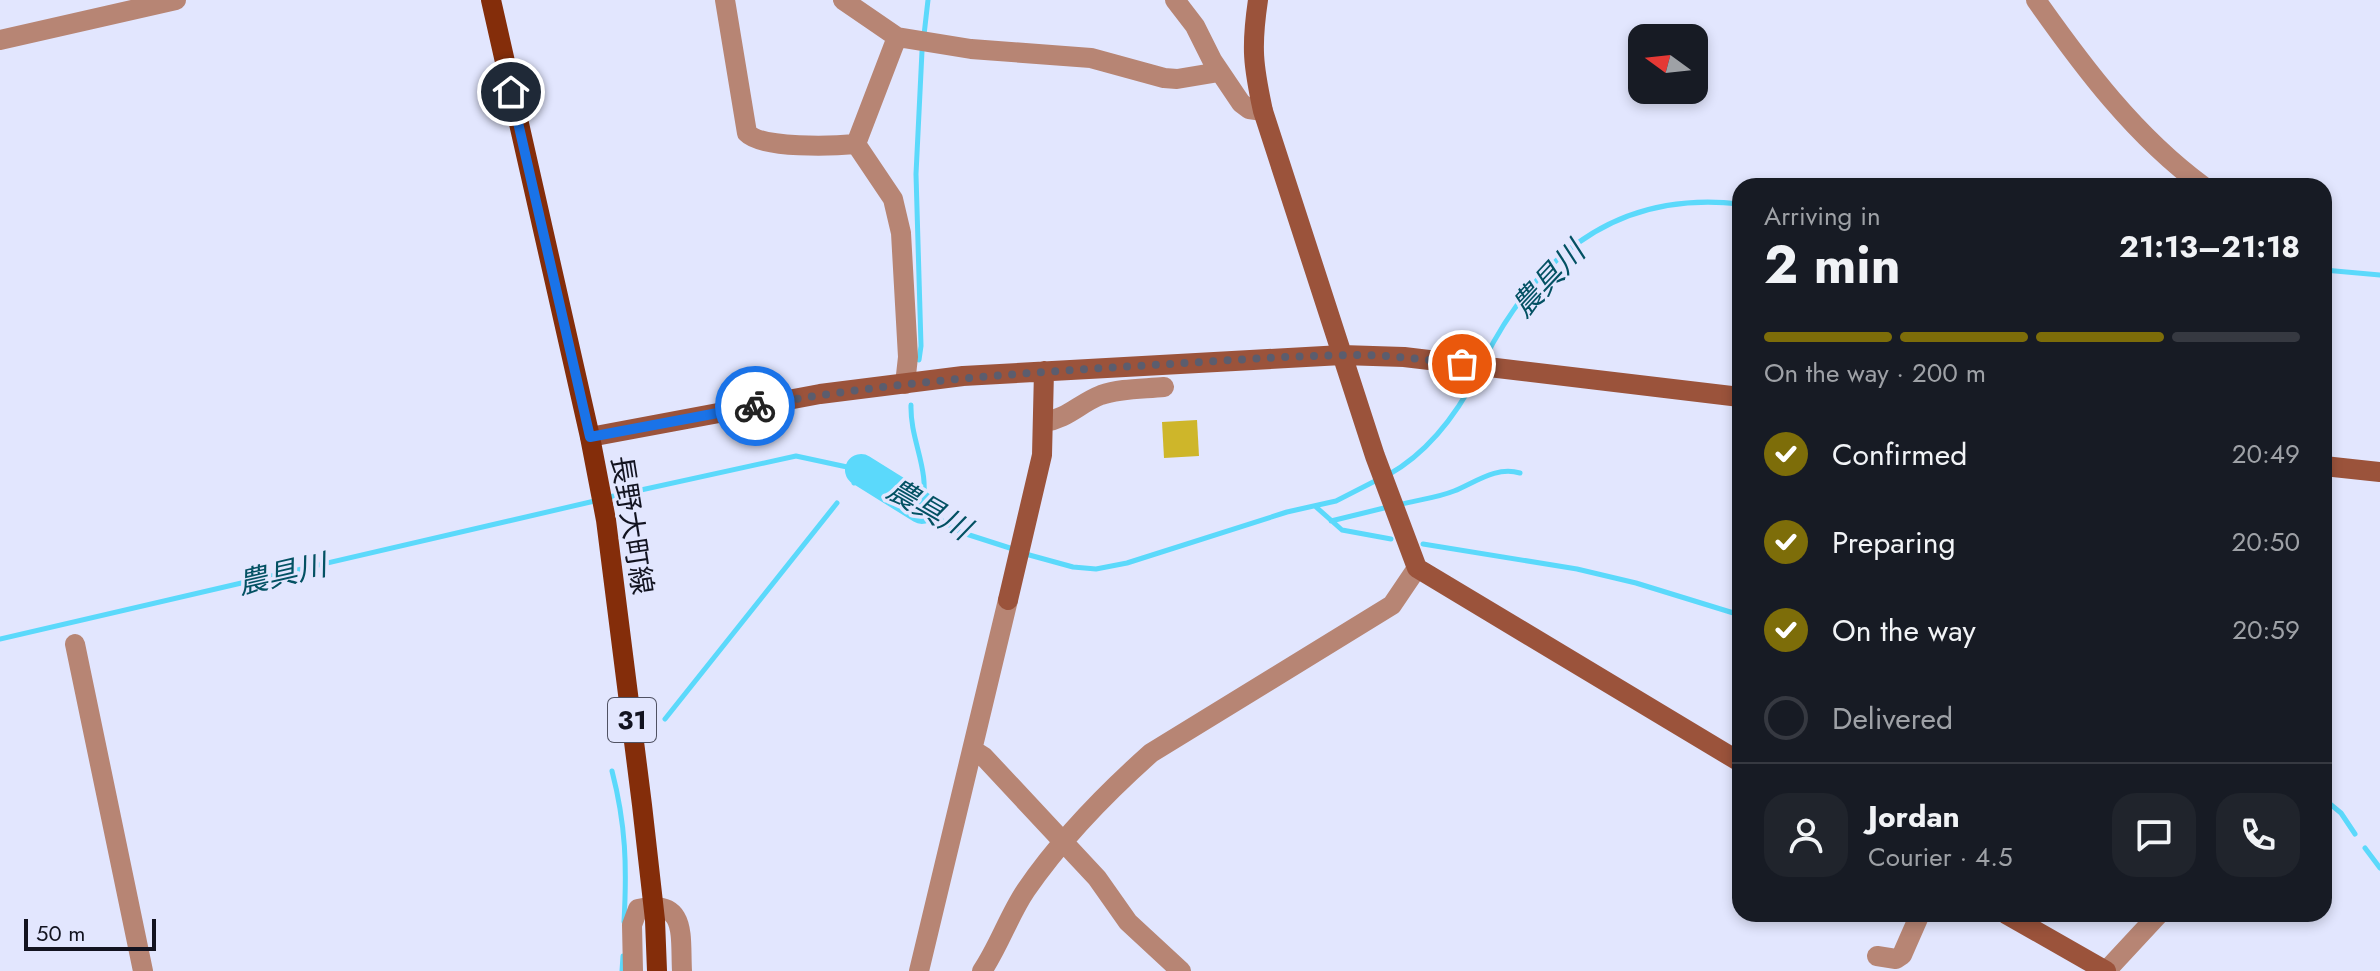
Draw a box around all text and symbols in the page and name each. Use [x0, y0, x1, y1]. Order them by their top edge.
north arrow [1628, 24, 1708, 104]
map controls [1628, 24, 1708, 104]
pin [477, 58, 545, 126]
icon: home [489, 70, 533, 114]
text: Arriving in [1764, 197, 1881, 235]
text: 21:13–21:18 [2119, 225, 2300, 268]
text: 2 min [1764, 227, 1901, 303]
water label: 農具川 [1502, 229, 1596, 327]
pin [1428, 330, 1496, 398]
icon: bag [1440, 342, 1484, 386]
text: On the way · 200 m [1764, 354, 1986, 392]
courier [715, 366, 795, 446]
icon: bike [733, 384, 777, 428]
icon: check [1764, 432, 1808, 476]
text: Confirmed [1832, 433, 1967, 476]
text: 20:49 [2232, 435, 2300, 473]
street label: 長野大町線 [601, 453, 663, 597]
water label: 農具川 [879, 468, 981, 552]
icon: check [1764, 520, 1808, 564]
text: Preparing [1832, 521, 1956, 564]
text: 20:50 [2232, 523, 2300, 561]
water label: 農具川 [233, 542, 334, 605]
icon: check [1764, 608, 1808, 652]
text: On the way [1832, 609, 1976, 652]
text: 20:59 [2232, 611, 2300, 649]
text: Delivered [1832, 697, 1953, 740]
road number: 31 [608, 698, 656, 742]
button: person [1764, 793, 1848, 877]
button: chat [2112, 793, 2196, 877]
button: phone [2216, 793, 2300, 877]
text: Jordan [1868, 795, 1960, 838]
text: Courier · 4.5 [1868, 838, 2013, 876]
scale bar [24, 915, 156, 951]
text: 50 m [36, 917, 85, 949]

